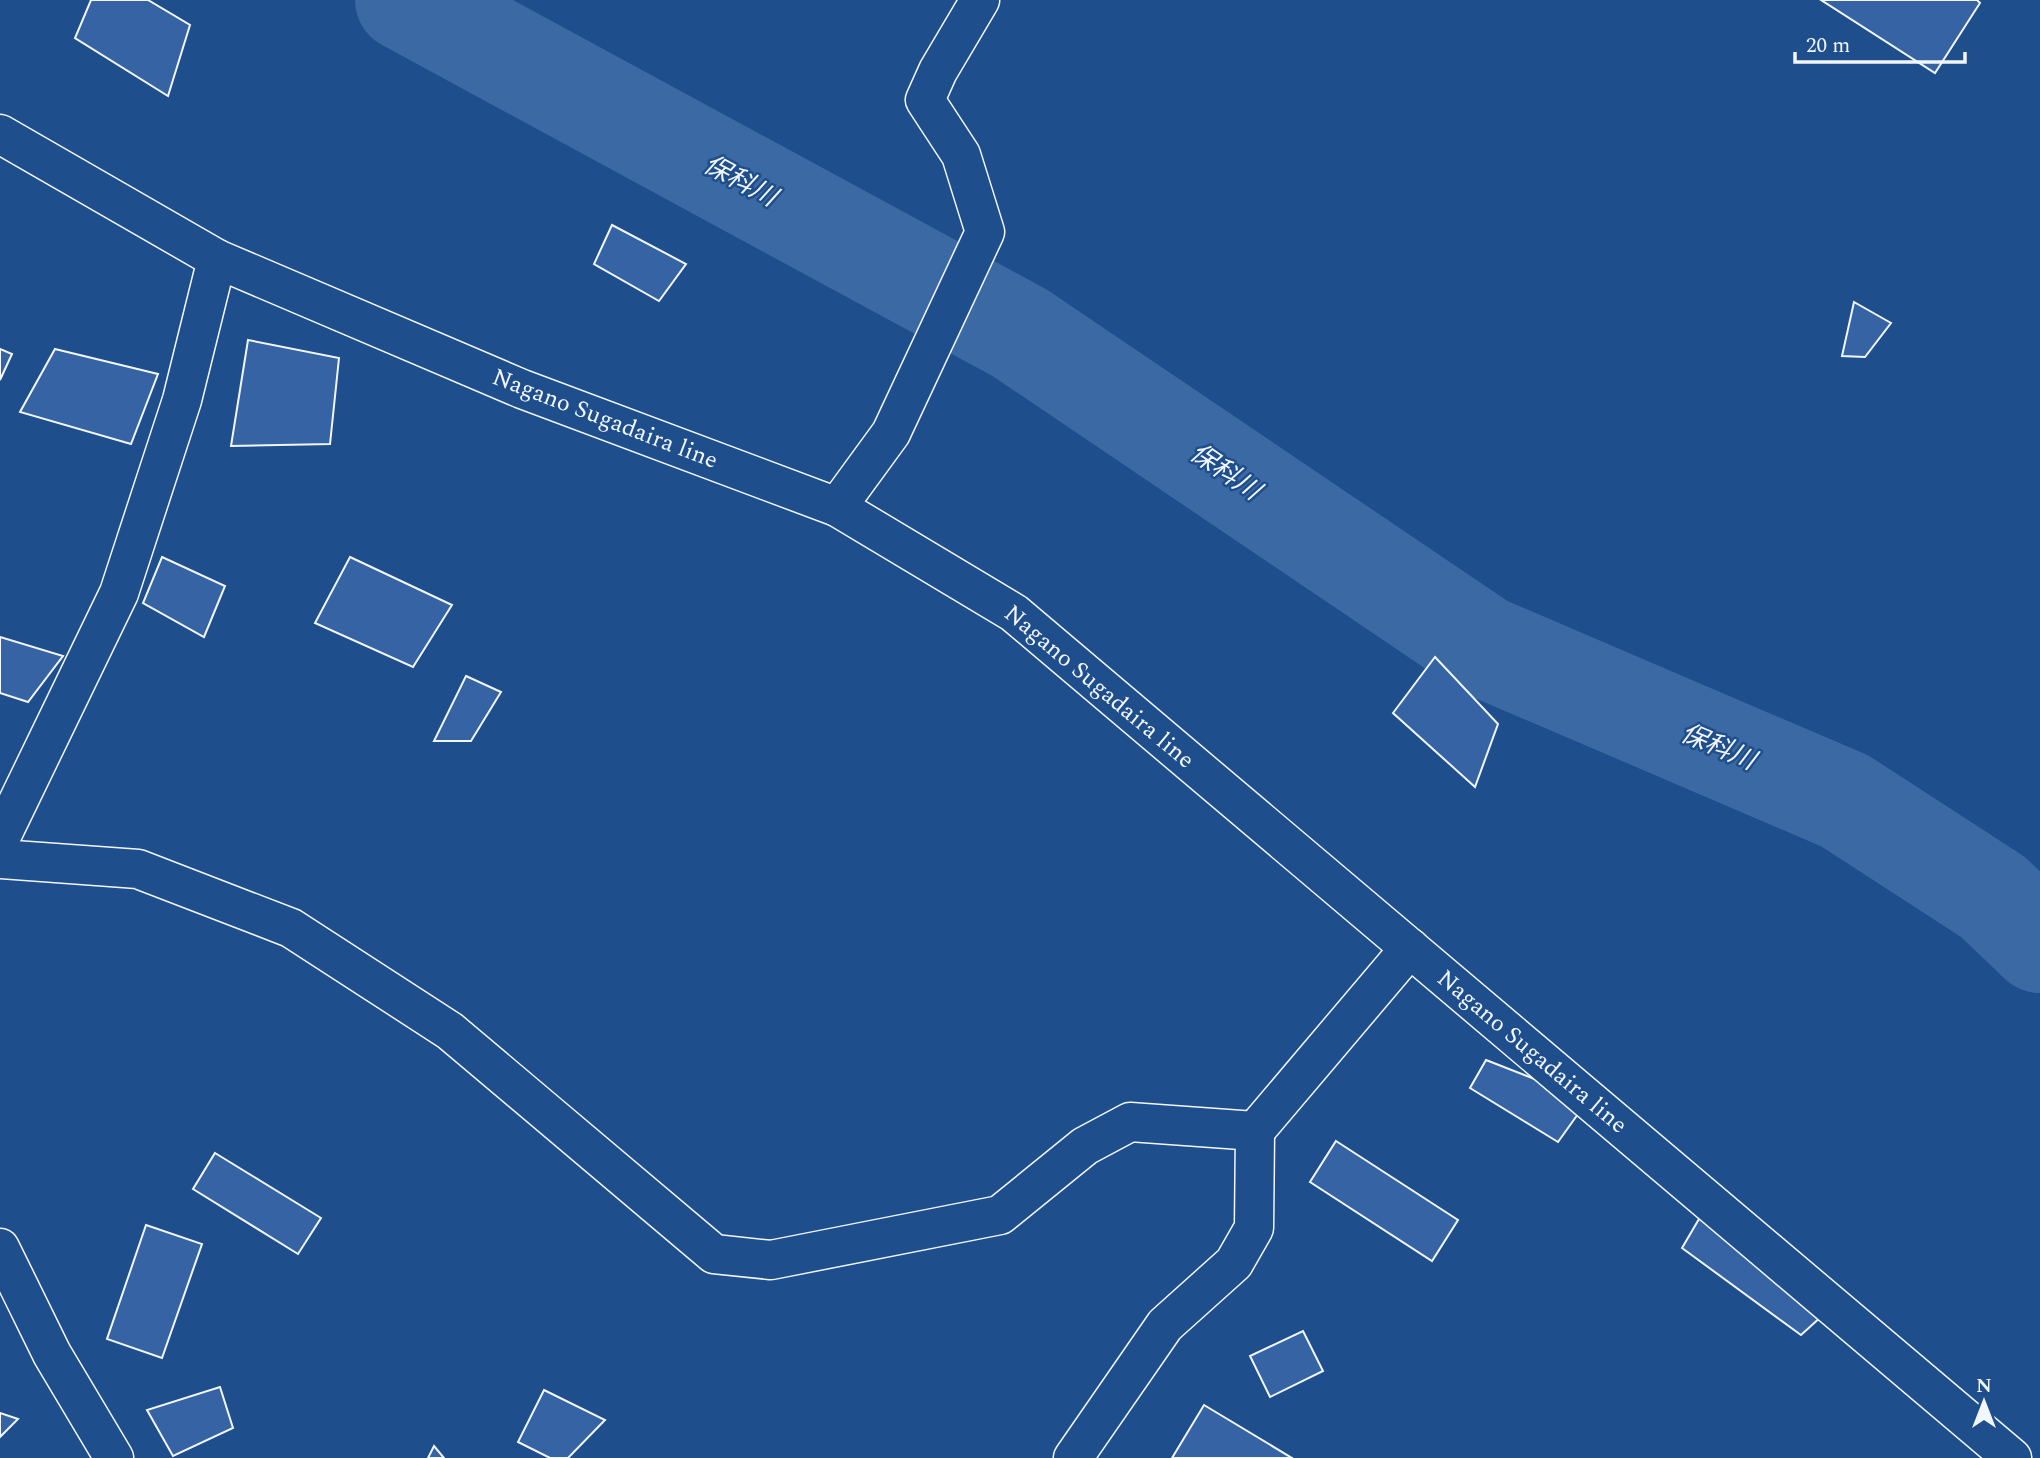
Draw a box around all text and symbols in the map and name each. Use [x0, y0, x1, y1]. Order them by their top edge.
scale bar [1795, 21, 1965, 65]
text: 20 m [1806, 30, 1850, 62]
water label: 保科川 [696, 145, 786, 218]
street label: Nagano Sugadaira line [487, 359, 723, 479]
water label: 保科川 [1181, 434, 1271, 512]
street label: Nagano Sugadaira line [996, 596, 1202, 778]
water label: 保科川 [1674, 713, 1764, 782]
street label: Nagano Sugadaira line [1429, 961, 1635, 1143]
north arrow [1949, 1367, 2019, 1437]
text: N [1976, 1372, 1992, 1401]

